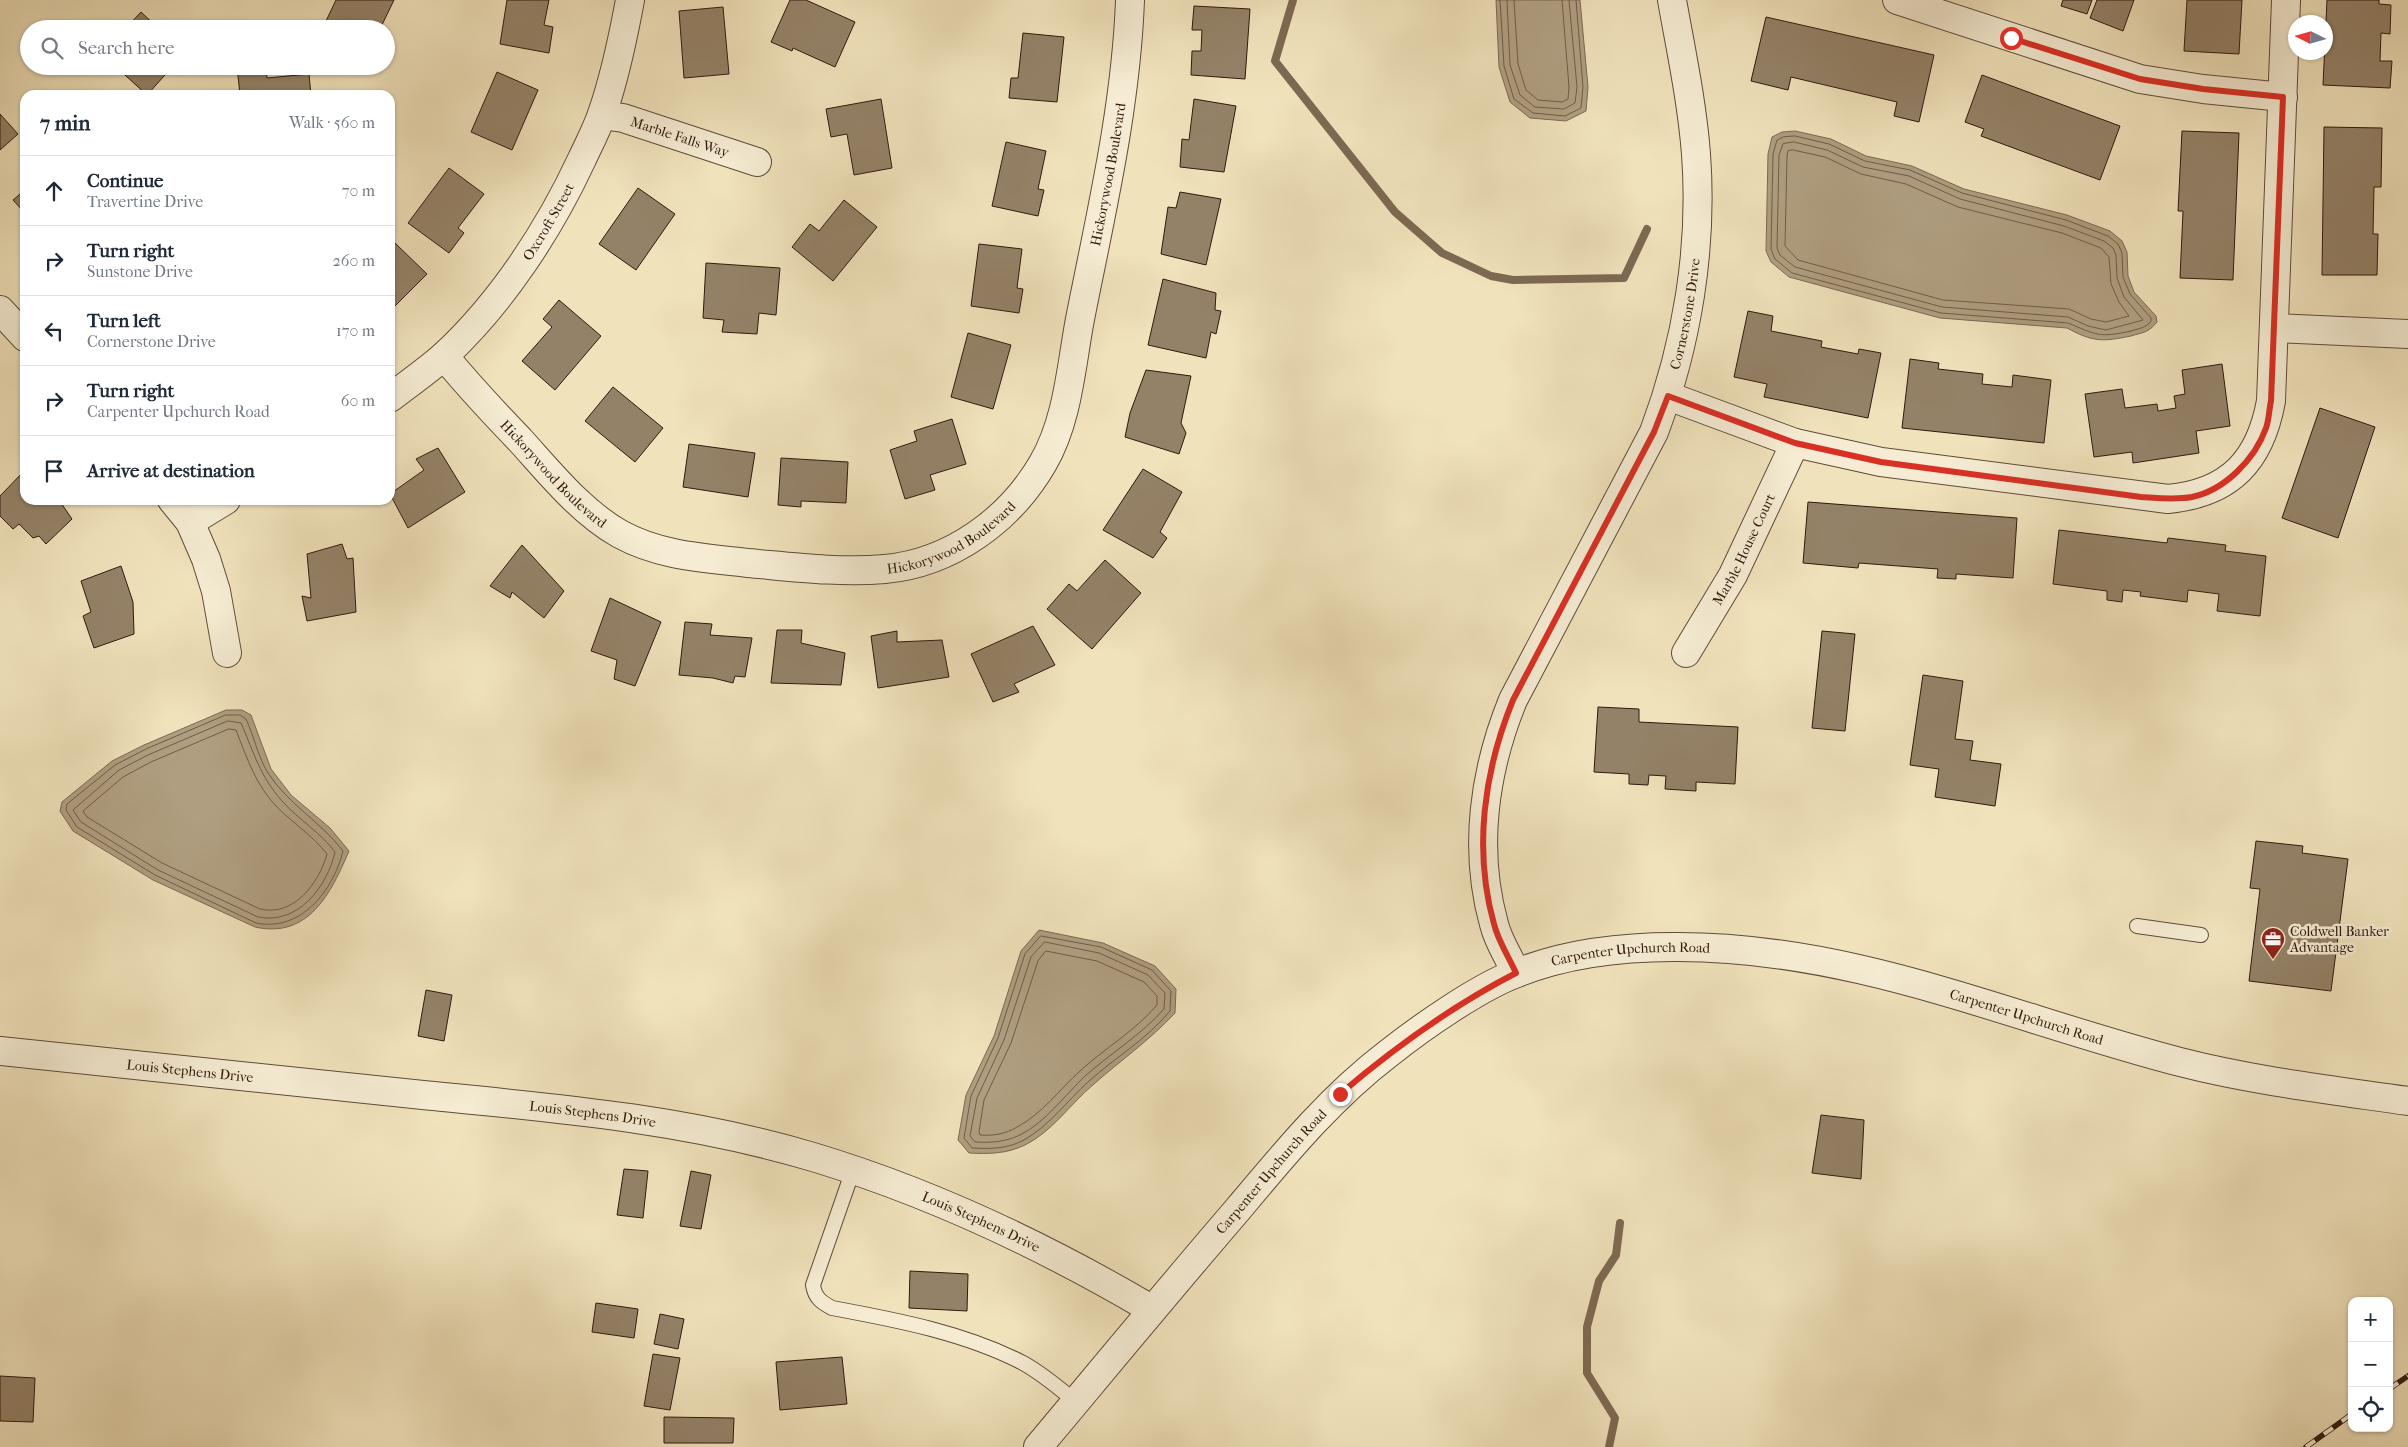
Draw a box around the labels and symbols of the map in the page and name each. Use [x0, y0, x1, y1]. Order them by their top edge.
north arrow [2288, 15, 2333, 60]
route start [2000, 27, 2023, 50]
street label: Hickorywood Boulevard [1087, 101, 1129, 247]
street label: Marble Falls Way [628, 113, 732, 161]
street label: Oxcroft Street [519, 180, 577, 264]
street label: Cornerstone Drive [1666, 257, 1703, 371]
street label: Hickorywood Boulevard [497, 416, 610, 532]
street label: Marble House Court [1709, 491, 1779, 608]
street label: Hickorywood Boulevard [886, 497, 1019, 577]
place label: Coldwell Banker Advantage [2289, 923, 2389, 956]
office icon: Coldwell Banker Advantage [2260, 926, 2286, 960]
street label: Carpenter Upchurch Road [1549, 938, 1711, 970]
street label: Carpenter Upchurch Road [1948, 985, 2106, 1049]
street label: Louis Stephens Drive [126, 1056, 254, 1086]
route end [1329, 1083, 1352, 1106]
street label: Louis Stephens Drive [528, 1097, 657, 1130]
street label: Carpenter Upchurch Road [1212, 1105, 1330, 1237]
street label: Louis Stephens Drive [920, 1188, 1043, 1256]

